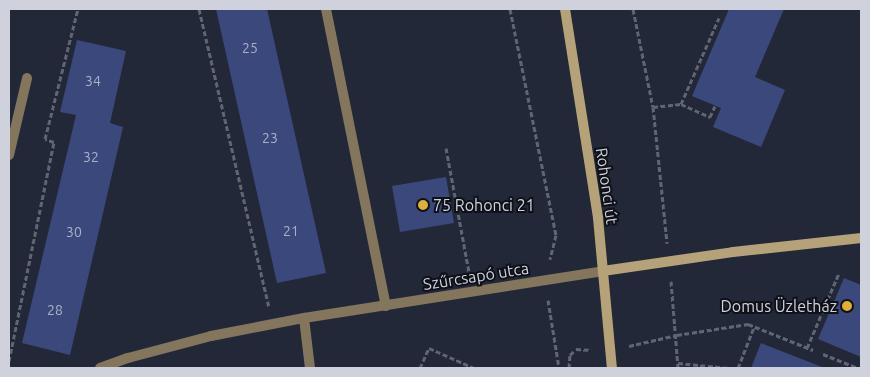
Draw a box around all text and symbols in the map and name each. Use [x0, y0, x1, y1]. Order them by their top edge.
house number: 25 [242, 40, 258, 56]
house number: 34 [85, 73, 101, 89]
house number: 23 [262, 130, 278, 146]
street label: Rohonci út [592, 146, 622, 226]
house number: 32 [83, 149, 99, 165]
place label: 75 Rohonci 21 [433, 195, 535, 215]
marker: 75 Rohonci 21 [417, 199, 429, 211]
house number: 21 [283, 223, 299, 239]
house number: 30 [66, 224, 82, 240]
street label: Szűrcsapó utca [422, 258, 530, 294]
place label: Domus Üzletház [721, 296, 837, 316]
marker: Domus Üzletház [841, 300, 853, 312]
house number: 28 [47, 302, 63, 318]

